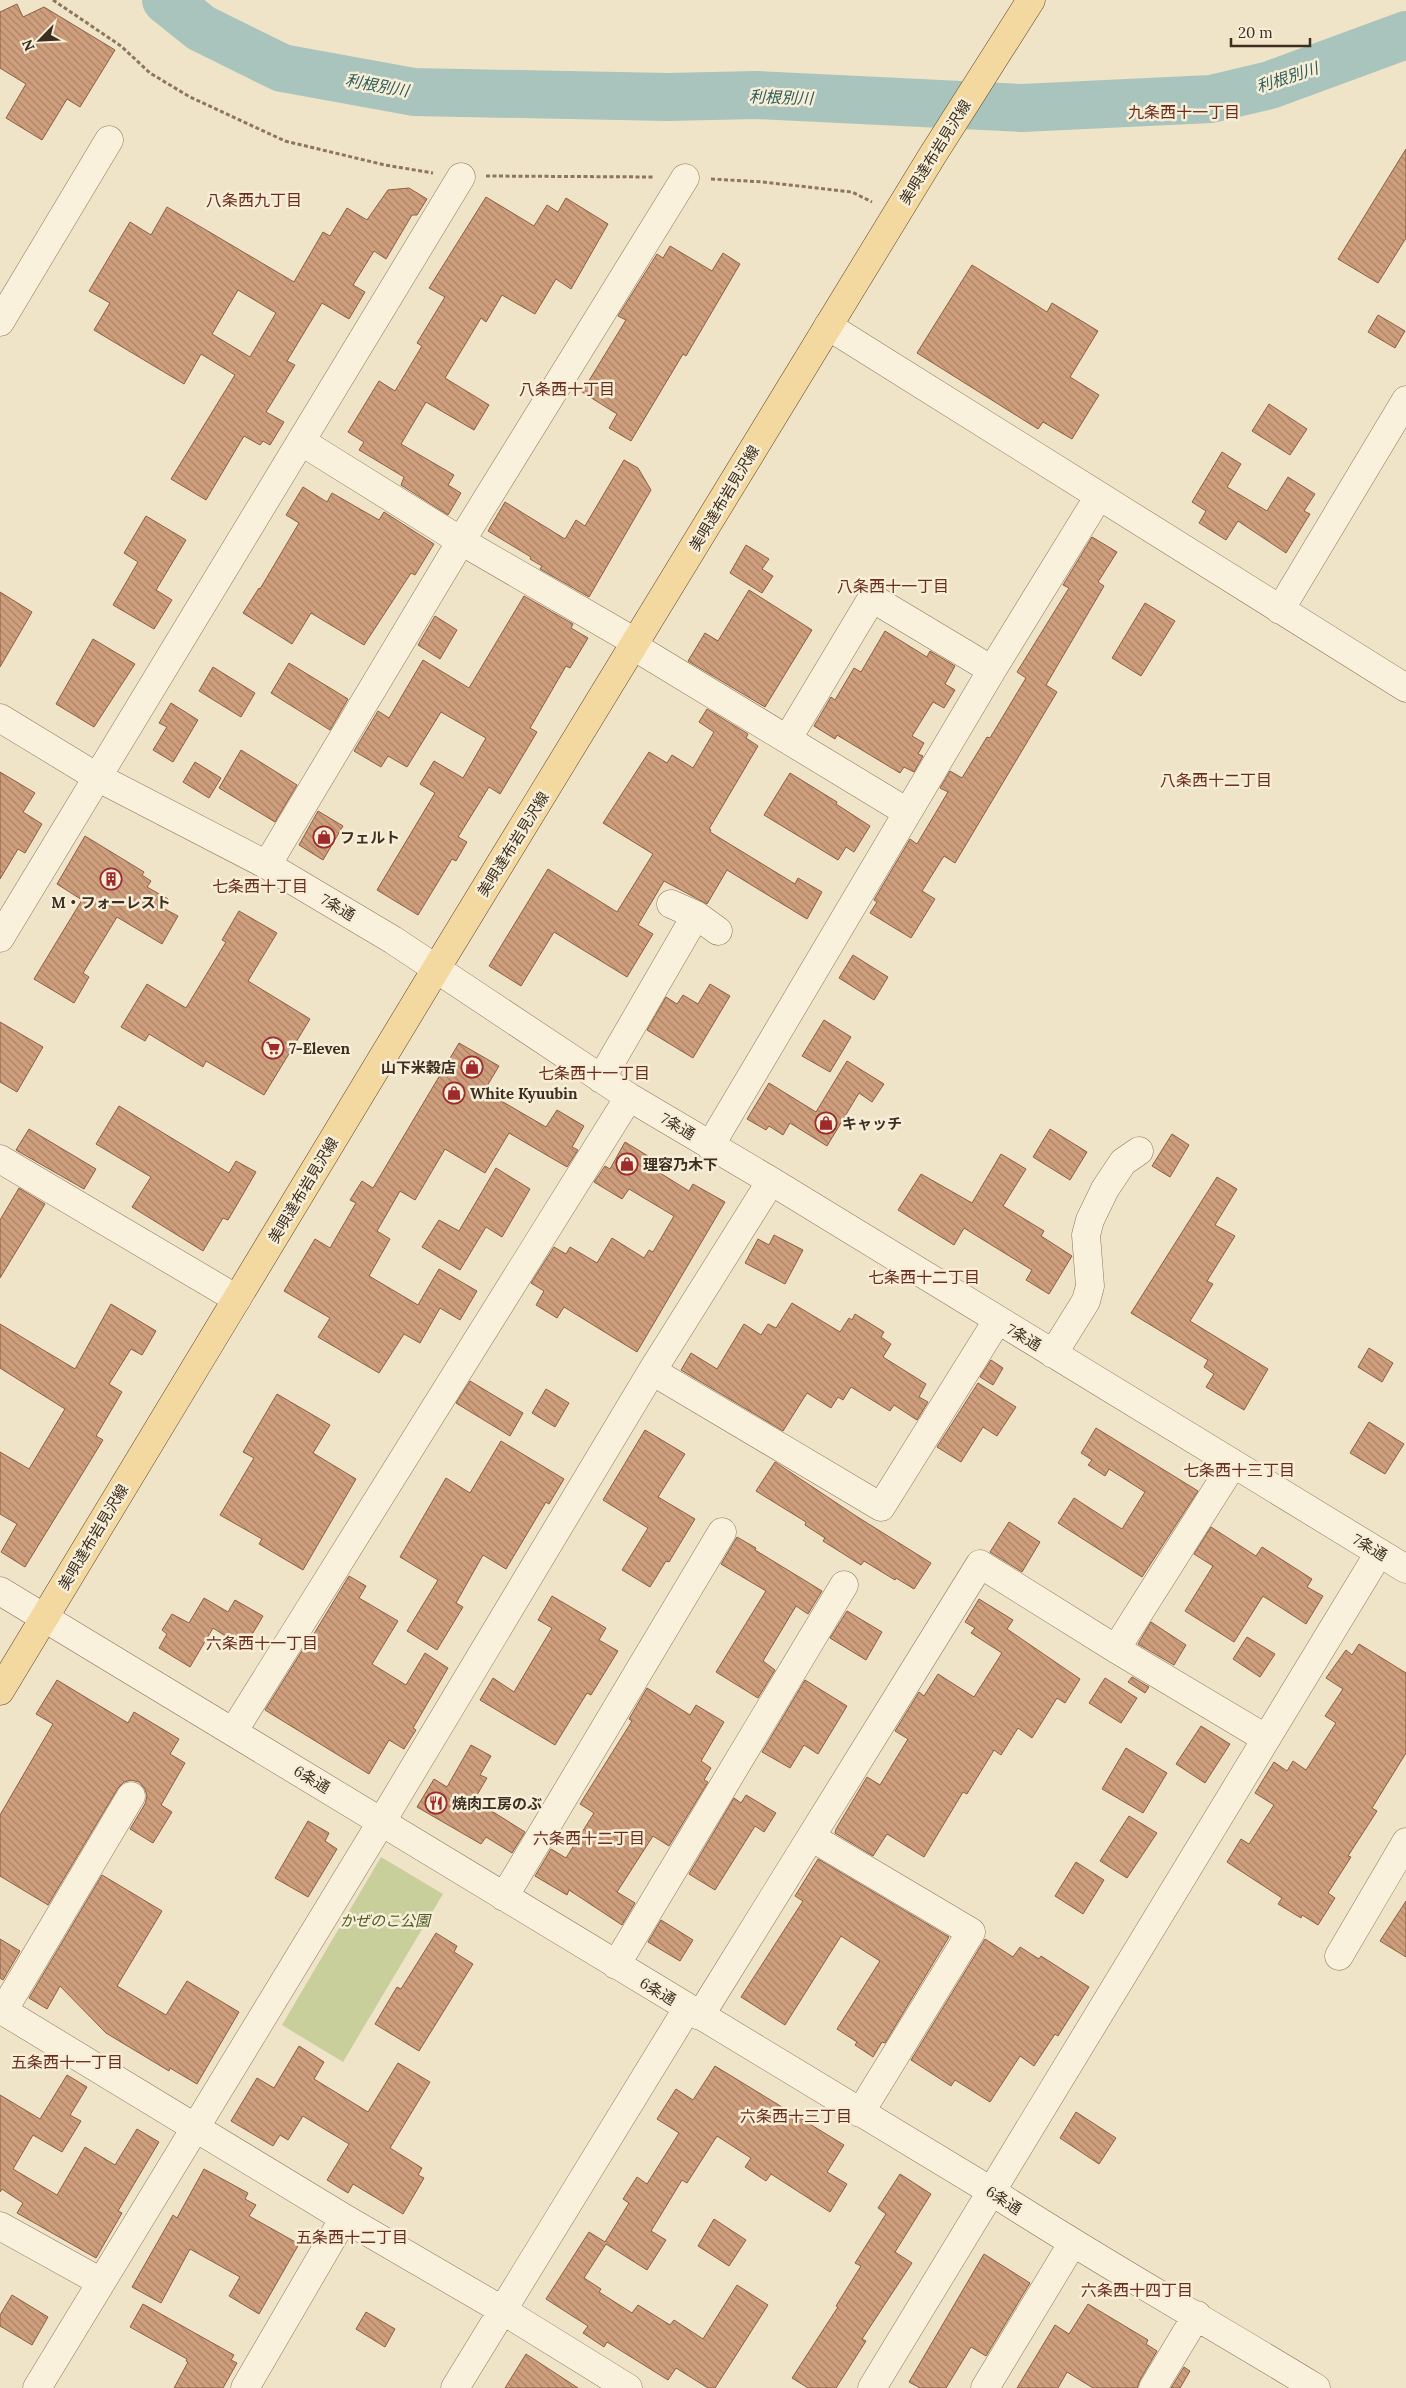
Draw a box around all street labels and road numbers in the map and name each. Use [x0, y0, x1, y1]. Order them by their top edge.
street label: 美唄達布岩見沢線 [895, 96, 975, 208]
street label: 美唄達布岩見沢線 [685, 442, 763, 554]
street label: 美唄達布岩見沢線 [473, 788, 553, 900]
street label: 7条通 [317, 889, 359, 925]
street label: 7条通 [657, 1108, 699, 1144]
street label: 美唄達布岩見沢線 [264, 1134, 342, 1246]
street label: 7条通 [1003, 1319, 1045, 1355]
street label: 美唄達布岩見沢線 [54, 1481, 132, 1593]
street label: 7条通 [1349, 1529, 1391, 1565]
street label: 6条通 [291, 1761, 333, 1797]
street label: 6条通 [637, 1973, 679, 2009]
street label: 6条通 [983, 2182, 1025, 2218]

